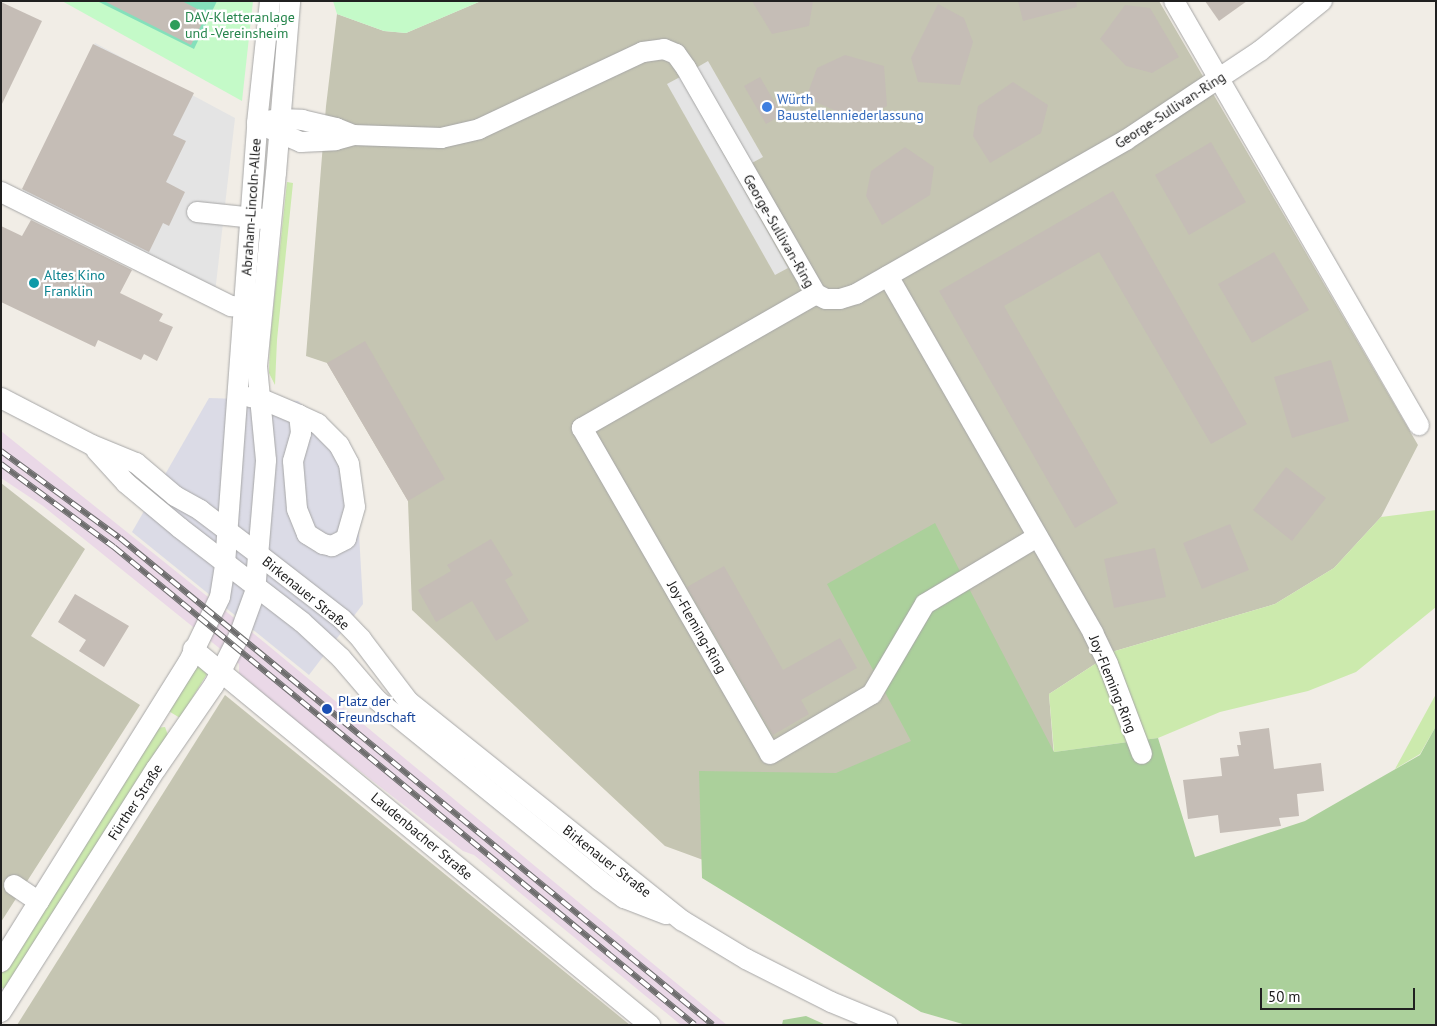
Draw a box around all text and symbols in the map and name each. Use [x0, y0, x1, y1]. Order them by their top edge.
place label: DAV-Kletteranlage und -Vereinsheim [185, 9, 295, 41]
marker: DAV-Kletteranlage und -Vereinsheim [169, 19, 181, 31]
street label: George-Sullivan-Ring [1112, 68, 1228, 152]
place label: Würth Baustellenniederlassung [777, 91, 924, 124]
marker: Würth Baustellenniederlassung [761, 101, 773, 113]
street label: Abraham-Lincoln-Allee [238, 138, 264, 276]
street label: George-Sullivan-Ring [740, 171, 818, 291]
place label: Altes Kino Franklin [44, 267, 105, 300]
marker: Altes Kino Franklin [28, 277, 40, 289]
street label: Birkenauer Straße [259, 553, 353, 633]
street label: Joy-Fleming-Ring [664, 578, 730, 676]
street label: Joy-Fleming-Ring [1086, 633, 1140, 735]
place label: Platz der Freundschaft [338, 693, 416, 726]
marker: Platz der Freundschaft [320, 702, 334, 716]
street label: Fürther Straße [104, 761, 166, 843]
street label: Laudenbacher Straße [368, 789, 476, 883]
street label: Birkenauer Straße [560, 821, 654, 901]
scale bar [1262, 978, 1417, 1010]
text: 50 m [1268, 987, 1301, 1006]

